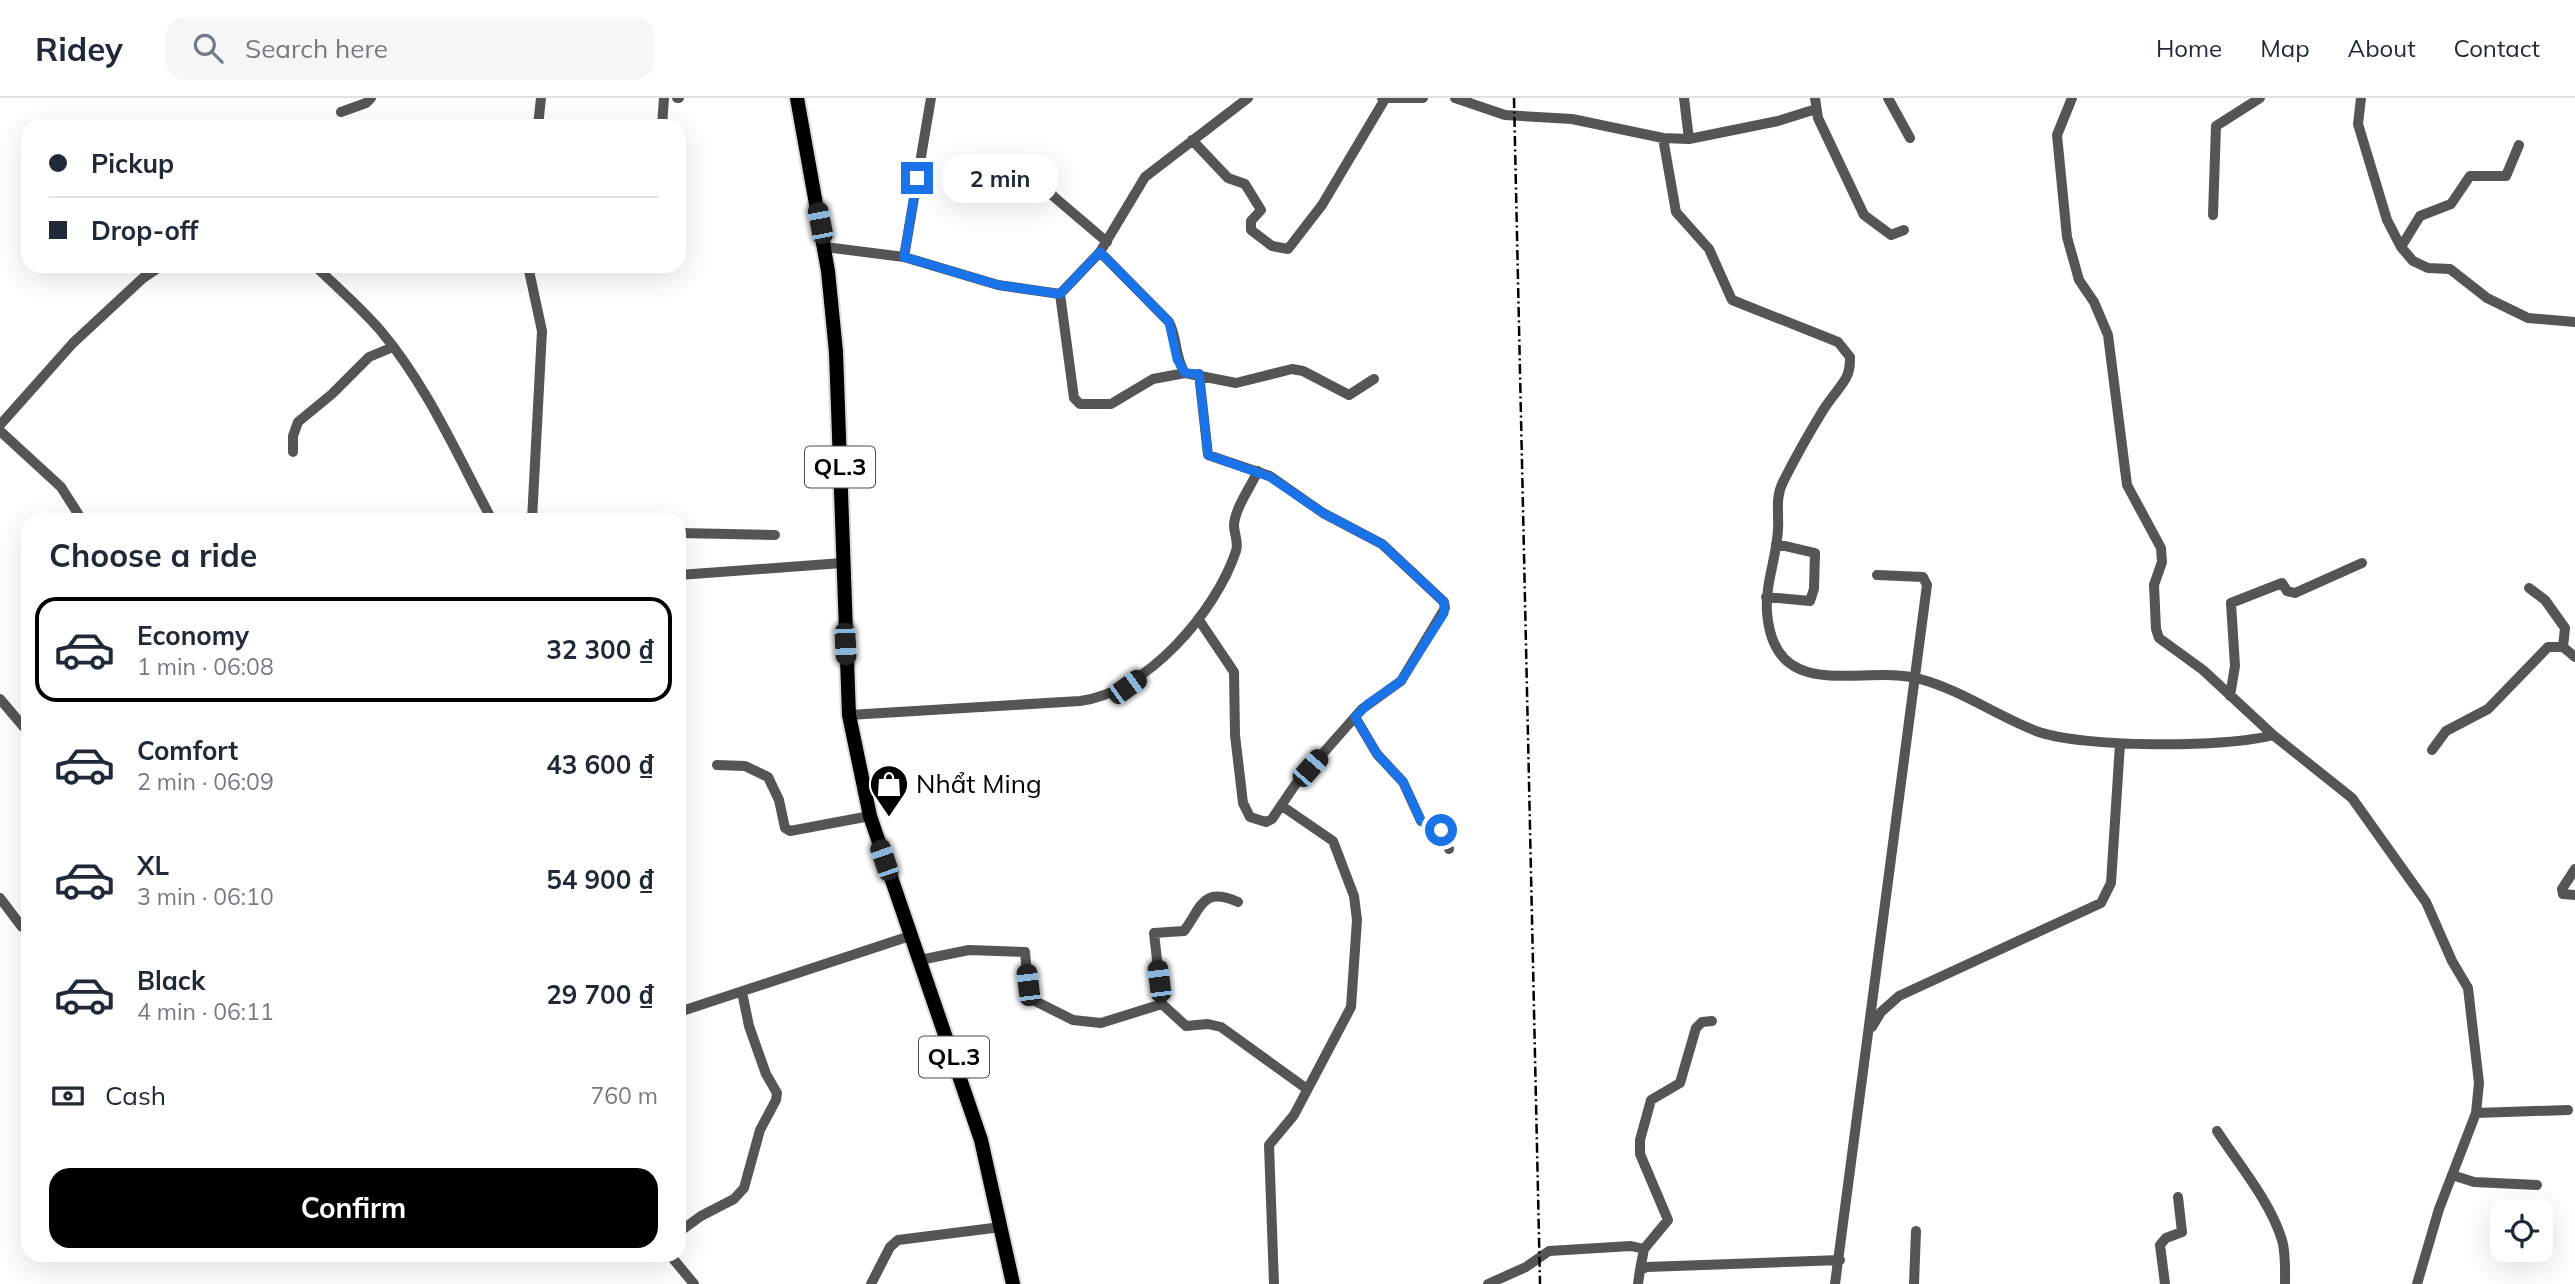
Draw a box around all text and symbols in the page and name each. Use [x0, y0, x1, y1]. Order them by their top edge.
search box [165, 17, 655, 80]
text: Ridey [35, 28, 123, 69]
icon: search [189, 29, 227, 67]
text: Search here [245, 32, 388, 65]
text: Home [2156, 33, 2222, 63]
text: Map [2260, 33, 2310, 63]
text: About [2348, 33, 2416, 63]
text: Contact [2454, 33, 2540, 63]
text: Pickup [91, 147, 174, 180]
callout: 2 min [942, 154, 1057, 202]
route end [901, 162, 933, 194]
text: 2 min [970, 164, 1030, 193]
car [806, 200, 835, 246]
text: Drop-off [91, 214, 198, 247]
road number: QL.3 [805, 446, 875, 488]
text: Choose a ride [49, 535, 257, 575]
icon: car [53, 618, 116, 681]
text: Economy [137, 619, 249, 652]
car [834, 622, 857, 666]
text: 32 300 ₫ [546, 633, 654, 666]
text: 1 min · 06:08 [137, 652, 274, 681]
car [1104, 666, 1151, 708]
icon: car [53, 733, 116, 796]
text: Comfort [137, 734, 238, 767]
car [1289, 745, 1332, 791]
text: 43 600 ₫ [546, 748, 654, 781]
shop icon: Nhẩt Ming [868, 763, 910, 818]
text: 2 min · 06:09 [137, 767, 274, 796]
place label: Nhẩt Ming [916, 767, 1042, 800]
route start [1425, 814, 1457, 846]
car [868, 837, 901, 883]
icon: car [53, 848, 116, 911]
text: XL [137, 849, 169, 882]
text: 54 900 ₫ [546, 863, 654, 896]
text: 3 min · 06:10 [137, 882, 274, 911]
car [1147, 959, 1172, 1003]
icon: car [53, 963, 116, 1026]
car [1016, 963, 1041, 1007]
text: Black [137, 964, 205, 997]
text: 29 700 ₫ [546, 978, 654, 1011]
text: 4 min · 06:11 [137, 997, 274, 1026]
road number: QL.3 [919, 1037, 989, 1077]
icon: cash [49, 1077, 87, 1115]
text: Cash [105, 1079, 166, 1112]
text: 760 m [590, 1081, 658, 1110]
button: Confirm [49, 1168, 658, 1248]
map controls [2490, 1199, 2553, 1262]
button: locate [2490, 1199, 2553, 1262]

